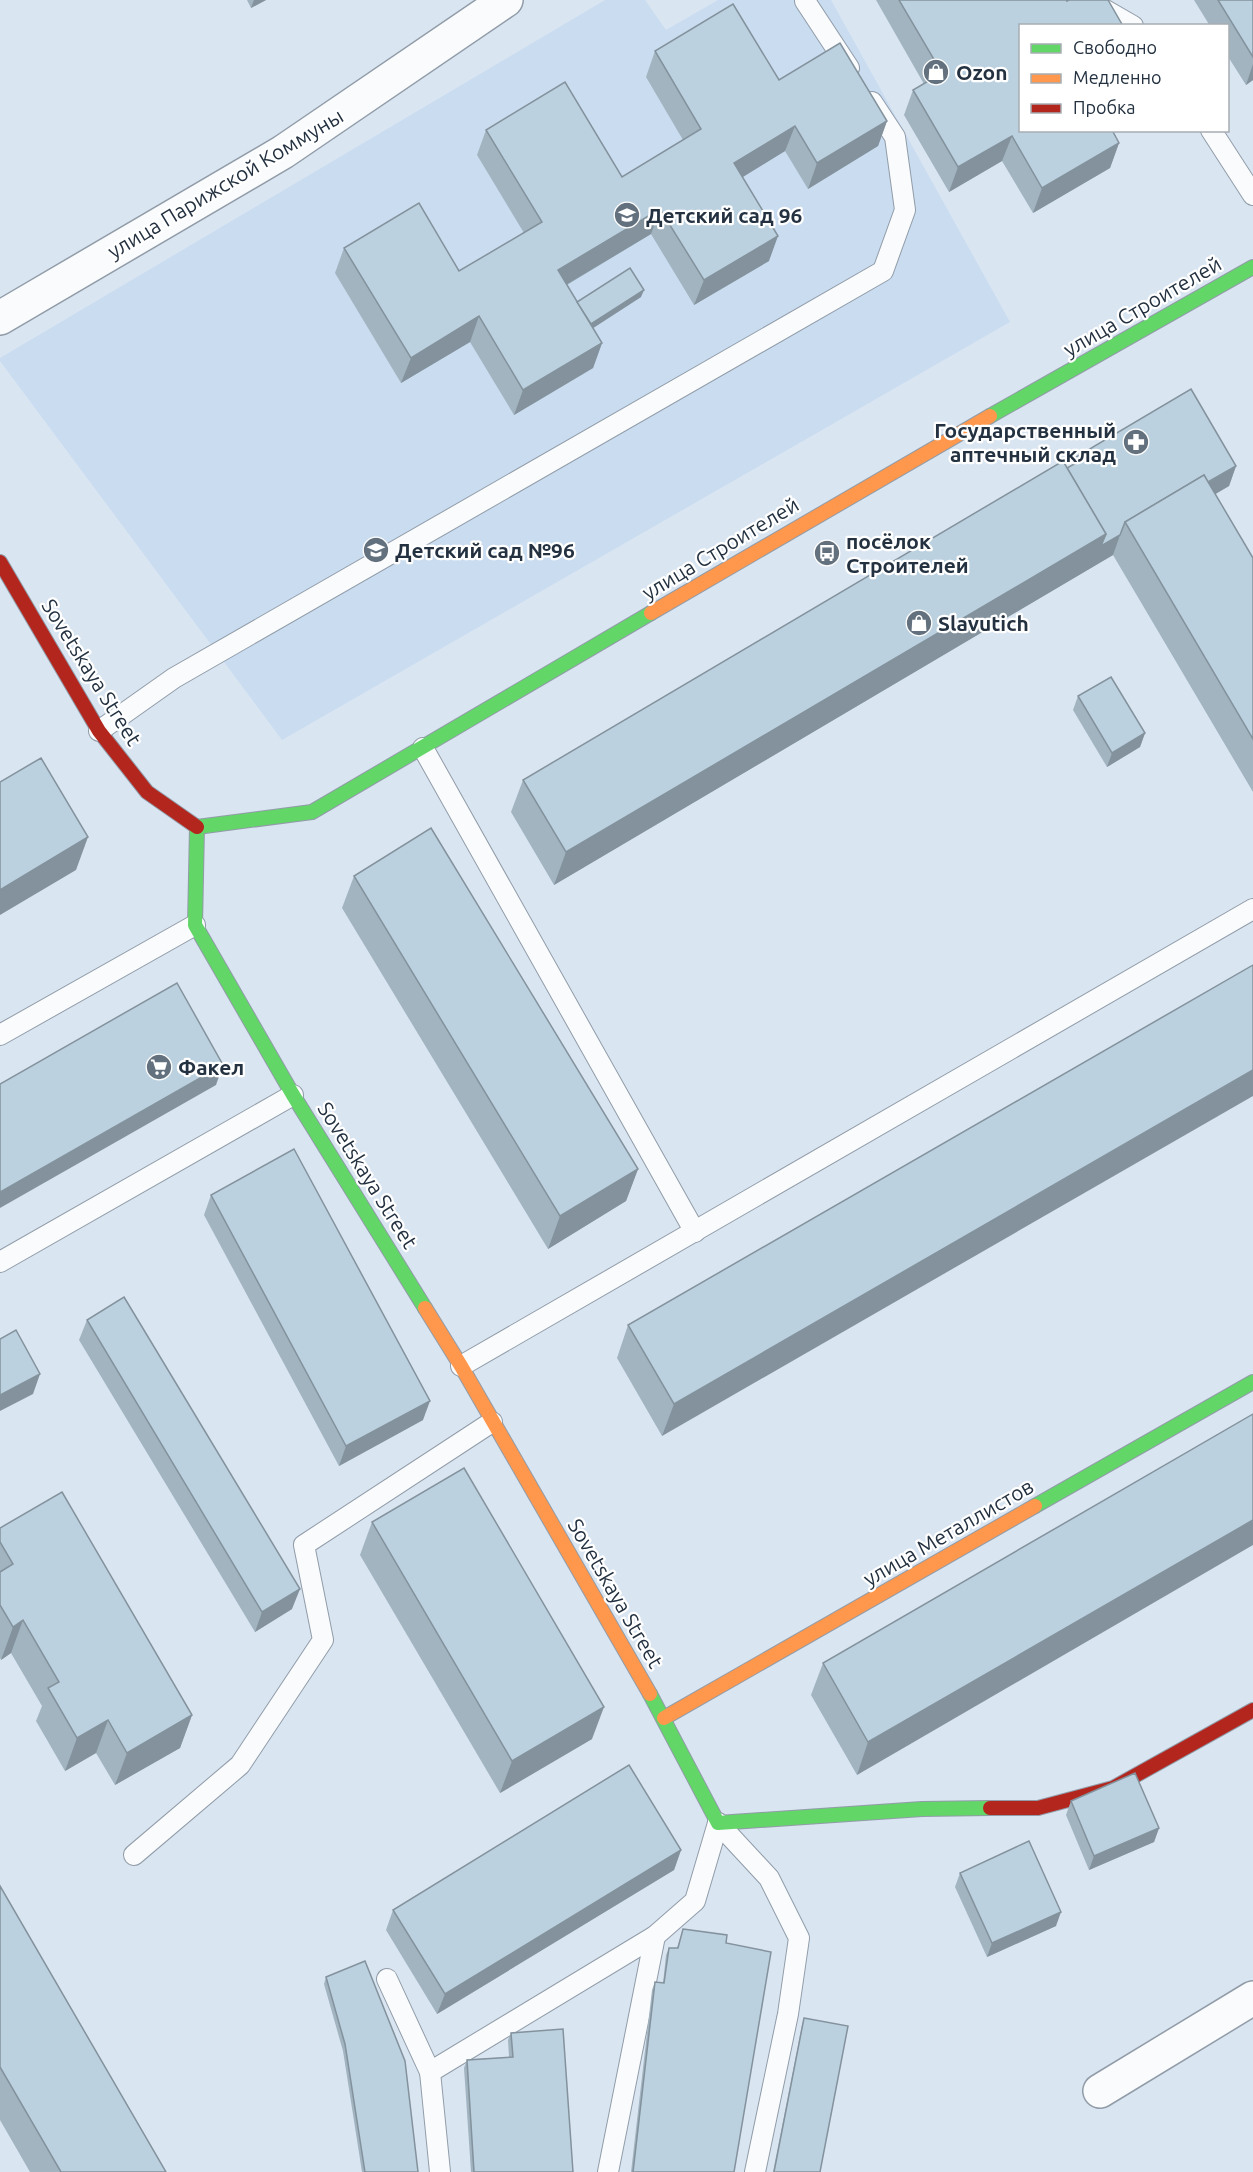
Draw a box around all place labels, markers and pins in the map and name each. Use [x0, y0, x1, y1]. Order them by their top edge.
shop icon: Ozon [921, 57, 951, 87]
place label: Ozon [956, 60, 1007, 84]
school or university icon: Детский сад 96 [612, 200, 642, 230]
place label: Детский сад 96 [646, 203, 803, 227]
place label: Государственный аптечный склад [934, 418, 1116, 466]
pharmacy icon: Государственный аптечный склад [1121, 427, 1151, 457]
place label: посёлок Строителей [846, 529, 969, 577]
school or university icon: Детский сад №96 [361, 535, 391, 565]
place label: Детский сад №96 [395, 538, 575, 562]
bus stop icon: посёлок Строителей [812, 538, 842, 568]
shop icon: Slavutich [904, 608, 934, 638]
place label: Slavutich [938, 611, 1029, 635]
supermarket icon: Факел [144, 1052, 174, 1082]
place label: Факел [178, 1055, 244, 1079]

